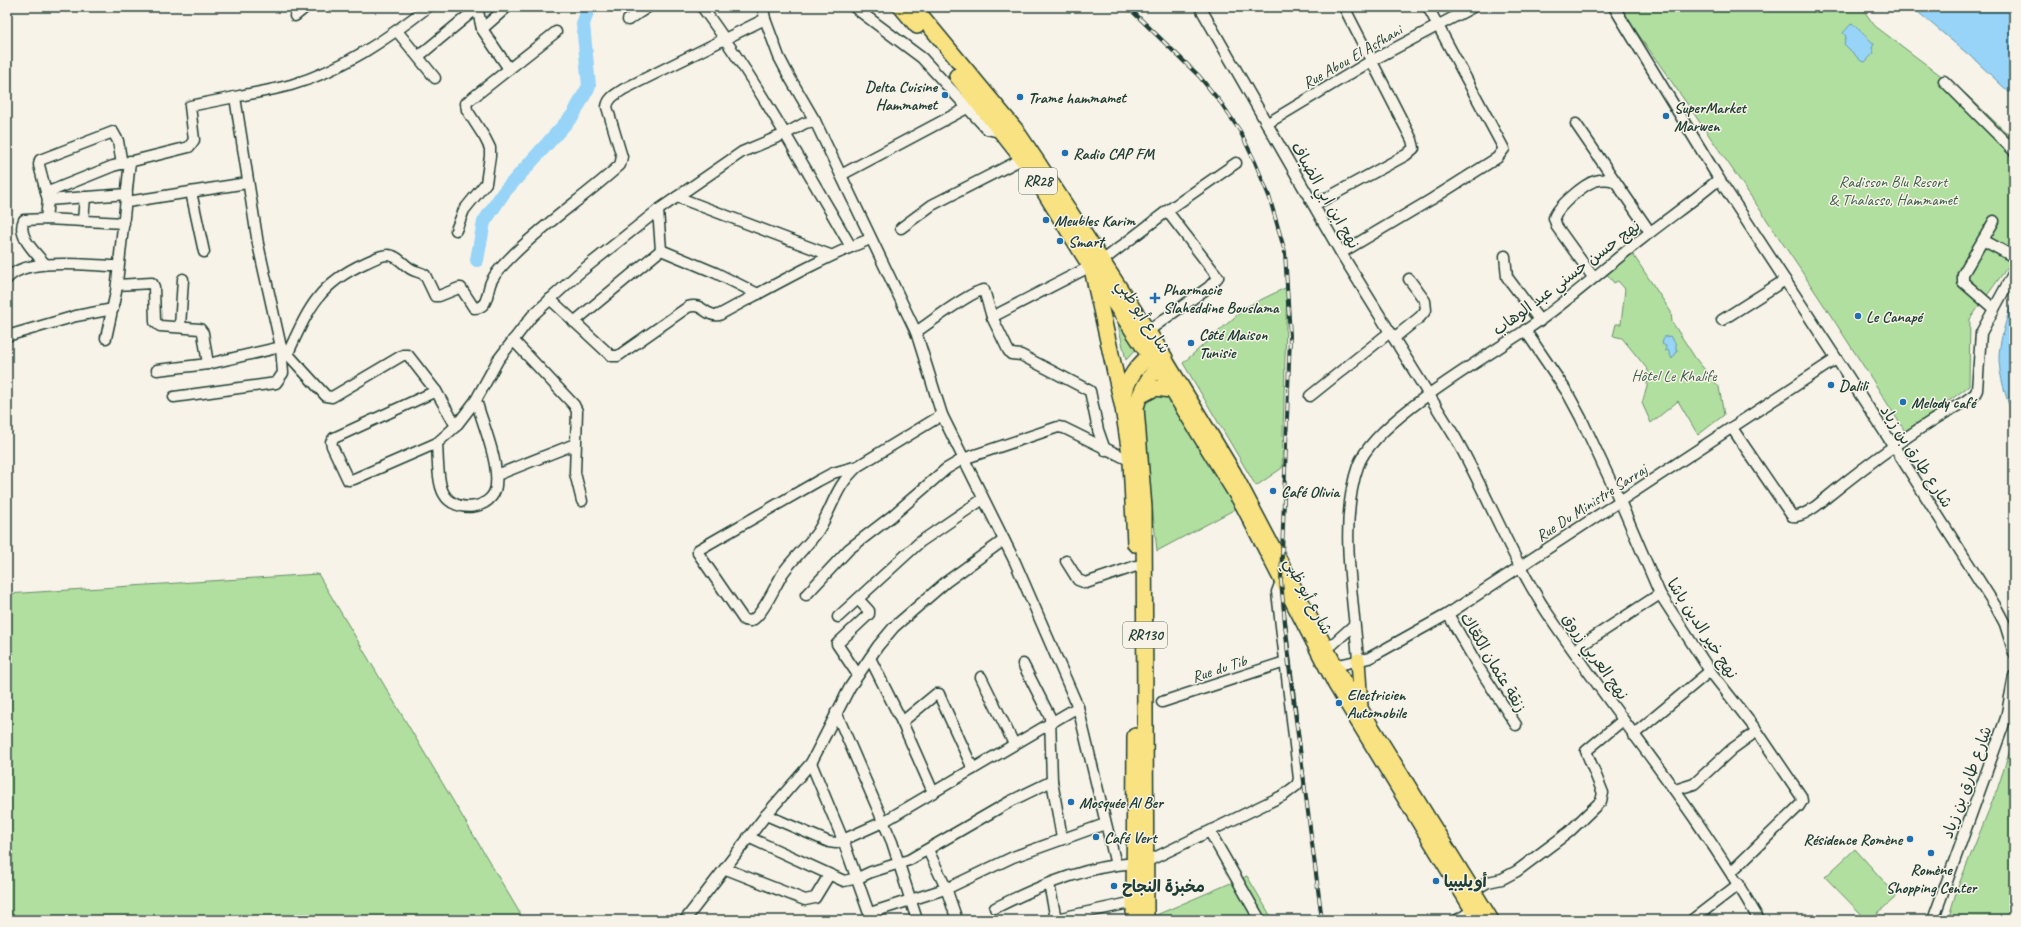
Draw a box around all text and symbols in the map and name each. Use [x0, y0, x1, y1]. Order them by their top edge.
street label: Rue Abou El Asfhani [1299, 19, 1407, 93]
place label: Delta Cuisine Hammamet [865, 77, 939, 115]
place label: Trame hammamet [1028, 88, 1127, 108]
marker: Delta Cuisine Hammamet [940, 90, 950, 100]
marker: Trame hammamet [1015, 92, 1025, 102]
place label: SuperMarket Marwen [1674, 98, 1747, 136]
marker: SuperMarket Marwen [1661, 111, 1671, 121]
street label: نهج ابن ابي الضياف [1283, 138, 1364, 255]
place label: Radio CAP FM [1073, 144, 1155, 164]
marker: Radio CAP FM [1060, 148, 1070, 158]
road number: RR28 [1019, 168, 1057, 194]
park label: Radisson Blu Resort & Thalasso, Hammamet [1829, 172, 1959, 210]
place label: Meubles Karim [1054, 211, 1136, 231]
marker: Meubles Karim [1041, 215, 1051, 225]
street label: نهج حسن حسني عبد الوهاب [1489, 216, 1647, 343]
place label: Smart [1068, 232, 1106, 252]
marker: Smart [1055, 236, 1065, 246]
street label: شارع أبو ظبي [1108, 276, 1175, 360]
place label: Pharmacie Slaheddine Bouslama [1163, 280, 1280, 318]
marker: Pharmacie Slaheddine Bouslama [1150, 293, 1160, 303]
place label: Le Canapé [1866, 307, 1925, 327]
marker: Le Canapé [1853, 311, 1863, 321]
place label: Côté Maison Tunisie [1199, 325, 1268, 363]
marker: Côté Maison Tunisie [1186, 338, 1196, 348]
park label: Hôtel Le Khalife [1632, 366, 1718, 386]
place label: Dalili [1839, 376, 1870, 396]
marker: Dalili [1826, 380, 1836, 390]
place label: Melody café [1911, 393, 1978, 413]
marker: Melody café [1898, 397, 1908, 407]
street label: شارع طارق بن زياد [1875, 402, 1957, 512]
street label: Rue Du Ministre Sarraj [1532, 459, 1652, 546]
place label: Café Olivia [1281, 482, 1340, 502]
marker: Café Olivia [1268, 486, 1278, 496]
street label: شارع أبو ظبي [1276, 555, 1337, 640]
street label: نهج خير الدين باشا [1662, 574, 1742, 683]
street label: زنقة عثمان الكعّاك [1456, 609, 1531, 716]
street label: نهج العربي زروق [1555, 609, 1633, 706]
road number: RR130 [1123, 622, 1167, 648]
street label: Rue du Tib [1189, 650, 1250, 687]
place label: Electricien Automobile [1347, 685, 1408, 723]
marker: Electricien Automobile [1334, 698, 1344, 708]
street label: شارع طارق بن زياد [1937, 723, 1997, 842]
place label: Mosquée Al Ber [1079, 793, 1165, 813]
marker: Mosquée Al Ber [1066, 797, 1076, 807]
place label: Café Vert [1104, 828, 1158, 848]
place label: Résidence Romène [1803, 830, 1904, 850]
marker: Café Vert [1091, 832, 1101, 842]
marker: Résidence Romène [1905, 834, 1915, 844]
marker: Romène Shopping Center [1926, 848, 1936, 858]
place label: Romène Shopping Center [1886, 860, 1979, 898]
place label: أويليبيا [1444, 871, 1488, 892]
marker: أويليبيا [1431, 876, 1441, 886]
place label: مخبزة النجاح [1122, 877, 1205, 897]
marker: مخبزة النجاح [1109, 881, 1119, 891]

